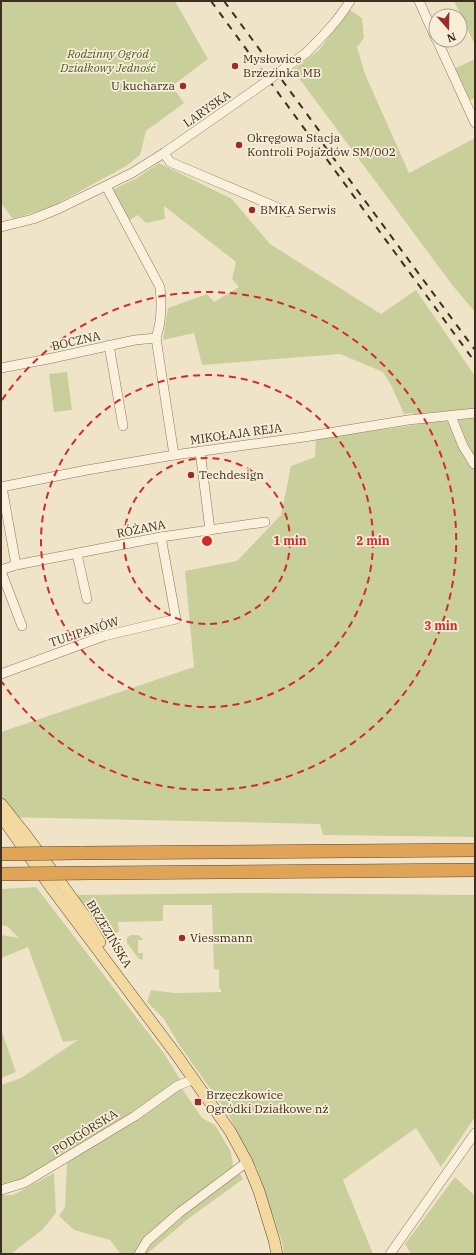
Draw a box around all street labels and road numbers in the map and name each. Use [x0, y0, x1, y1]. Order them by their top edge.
street label: LARYSKA [180, 86, 234, 130]
street label: BOCZNA [50, 327, 102, 353]
street label: MIKOŁAJA REJA [189, 420, 283, 447]
street label: RÓŻANA [115, 516, 167, 541]
street label: TULIPANÓW [47, 613, 121, 650]
street label: BRZEZIŃSKA [83, 897, 136, 971]
street label: PODGÓRSKA [49, 1105, 121, 1158]

